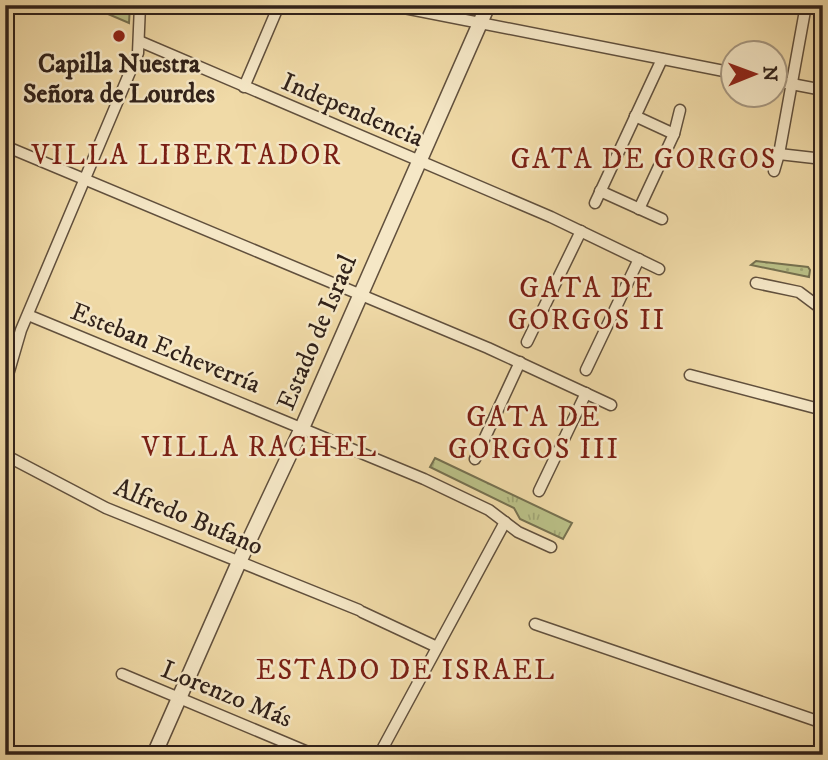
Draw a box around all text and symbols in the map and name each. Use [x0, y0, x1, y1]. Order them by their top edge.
marker: Capilla Nuestra Señora de Lourdes [111, 28, 127, 44]
north arrow [720, 38, 790, 108]
place label: Capilla Nuestra Señora de Lourdes [23, 48, 215, 111]
street label: Independencia [276, 66, 429, 155]
text: N [758, 66, 781, 82]
district label: VILLA LIBERTADOR [30, 138, 343, 173]
district label: GATA DE GORGOS [511, 142, 777, 177]
street label: Estado de Israel [270, 250, 365, 415]
district label: GATA DE GORGOS II [508, 271, 666, 338]
street label: Esteban Echeverría [66, 295, 265, 401]
district label: GATA DE GORGOS III [448, 400, 620, 467]
district label: VILLA RACHEL [141, 430, 378, 465]
street label: Alfredo Bufano [109, 471, 268, 564]
street label: Lorenzo Más [156, 653, 297, 736]
district label: ESTADO DE ISRAEL [256, 653, 556, 688]

